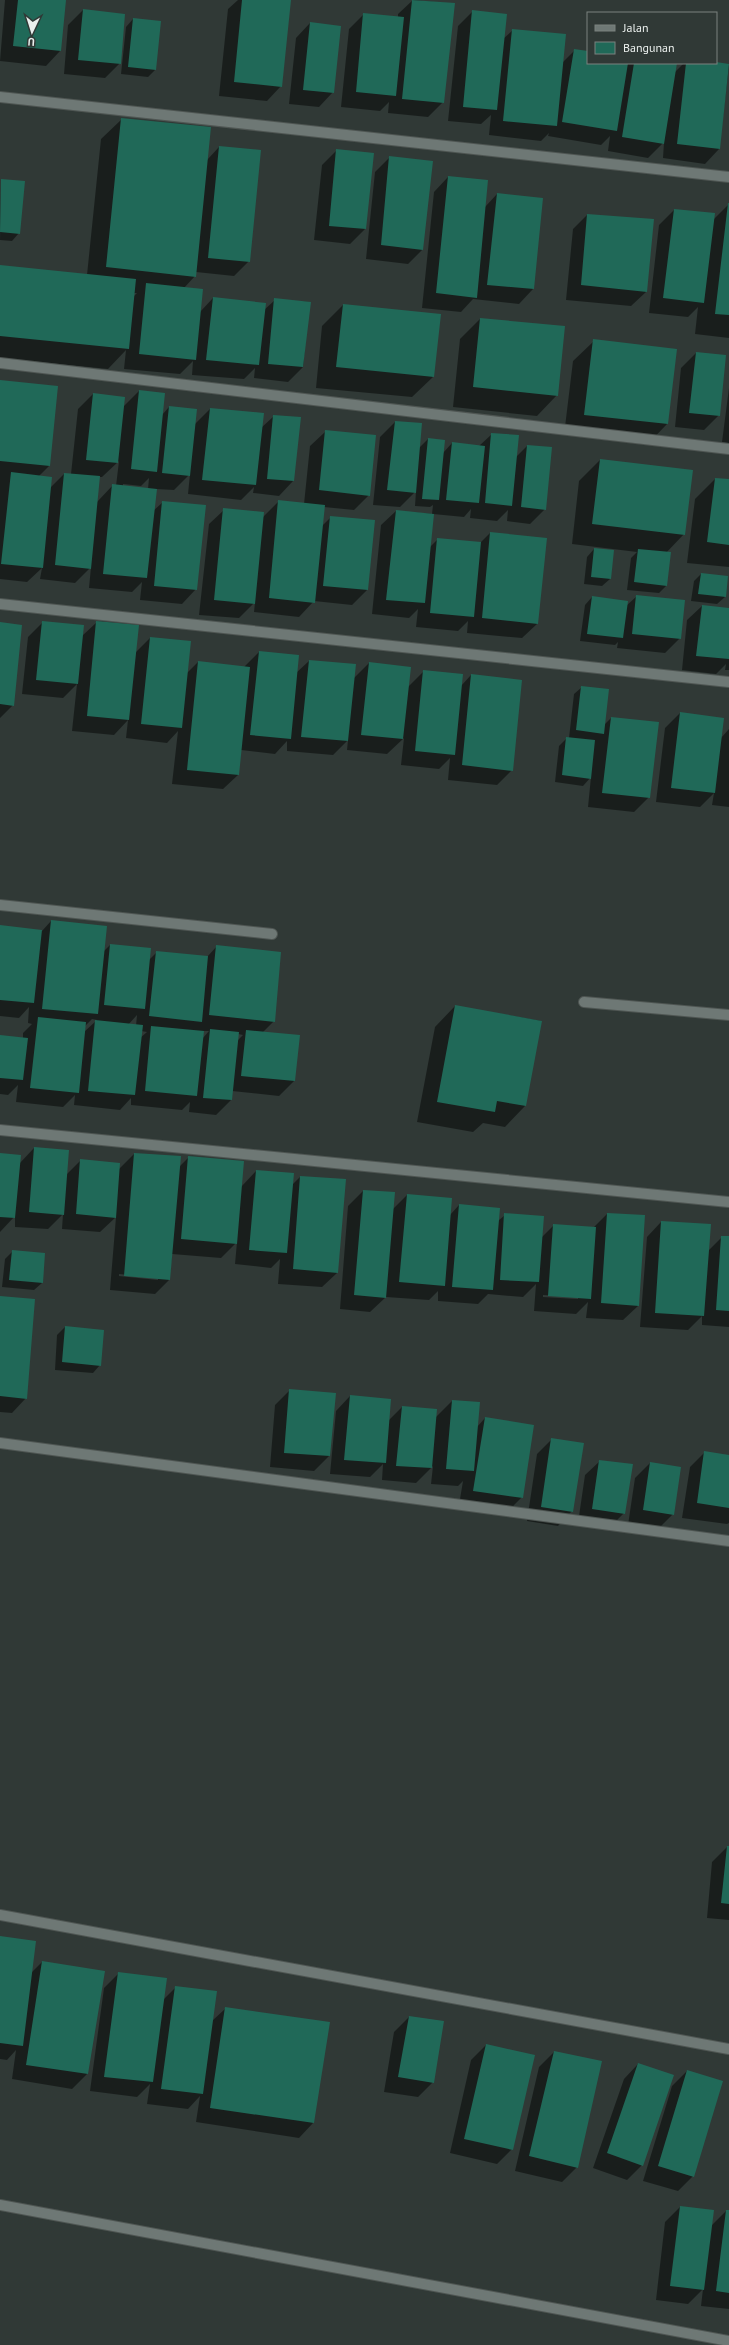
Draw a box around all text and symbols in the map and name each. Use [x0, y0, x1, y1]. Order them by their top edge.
north arrow [12, 12, 52, 52]
legend [587, 12, 717, 64]
text: Jalan [622, 20, 648, 35]
text: U [27, 35, 35, 49]
text: Bangunan [623, 40, 675, 55]

